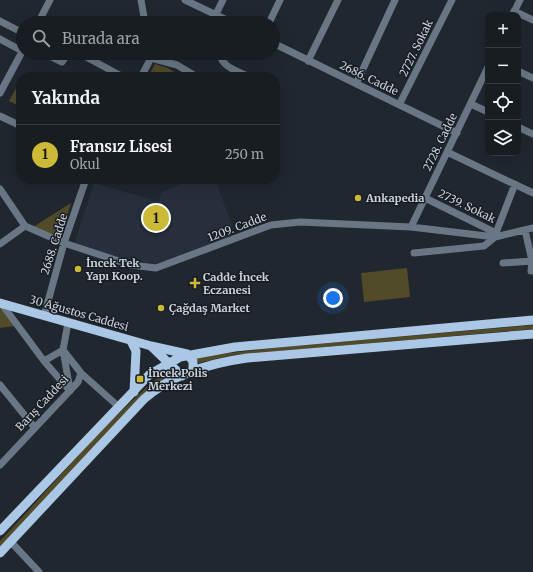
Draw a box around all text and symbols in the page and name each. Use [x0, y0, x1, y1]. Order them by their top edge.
map controls [485, 12, 521, 156]
button: + [485, 12, 521, 48]
search box [16, 16, 280, 60]
street label: 2727. Sokak [396, 17, 436, 79]
icon: search [30, 27, 52, 49]
text: Burada ara [62, 29, 140, 48]
button: − [485, 48, 521, 84]
street label: 2686. Cadde [337, 58, 401, 98]
button: locate [485, 84, 521, 120]
text: Yakında [32, 87, 100, 109]
street label: 2728. Cadde [420, 110, 460, 173]
button: layers [485, 120, 521, 156]
text: Fransız Lisesi [70, 137, 172, 156]
text: 1 [42, 146, 48, 163]
text: 250 m [225, 146, 264, 163]
text: Okul [70, 156, 100, 173]
street label: 2739. Sokak [436, 186, 498, 226]
place label: Ankapedia [365, 191, 424, 205]
marker: Ankapedia [353, 193, 363, 203]
pin: 1 [143, 203, 169, 233]
street label: 1209. Cadde [206, 209, 269, 245]
street label: 2688. Cadde [38, 211, 71, 276]
place label: İncek Tek Yapı Koop. [85, 256, 143, 283]
marker: İncek Tek Yapı Koop. [73, 264, 83, 274]
place label: Cadde İncek Eczanesi [203, 270, 270, 297]
marker: Cadde İncek Eczanesi [190, 278, 200, 288]
your location [323, 288, 343, 308]
street label: 30 Ağustos Caddesi [28, 292, 131, 334]
place label: Çağdaş Market [169, 301, 251, 315]
marker: Çağdaş Market [156, 303, 166, 313]
place label: İncek Polis Merkezi [148, 366, 208, 393]
street label: Barış Caddesi [13, 372, 72, 434]
marker: İncek Polis Merkezi [135, 374, 145, 384]

